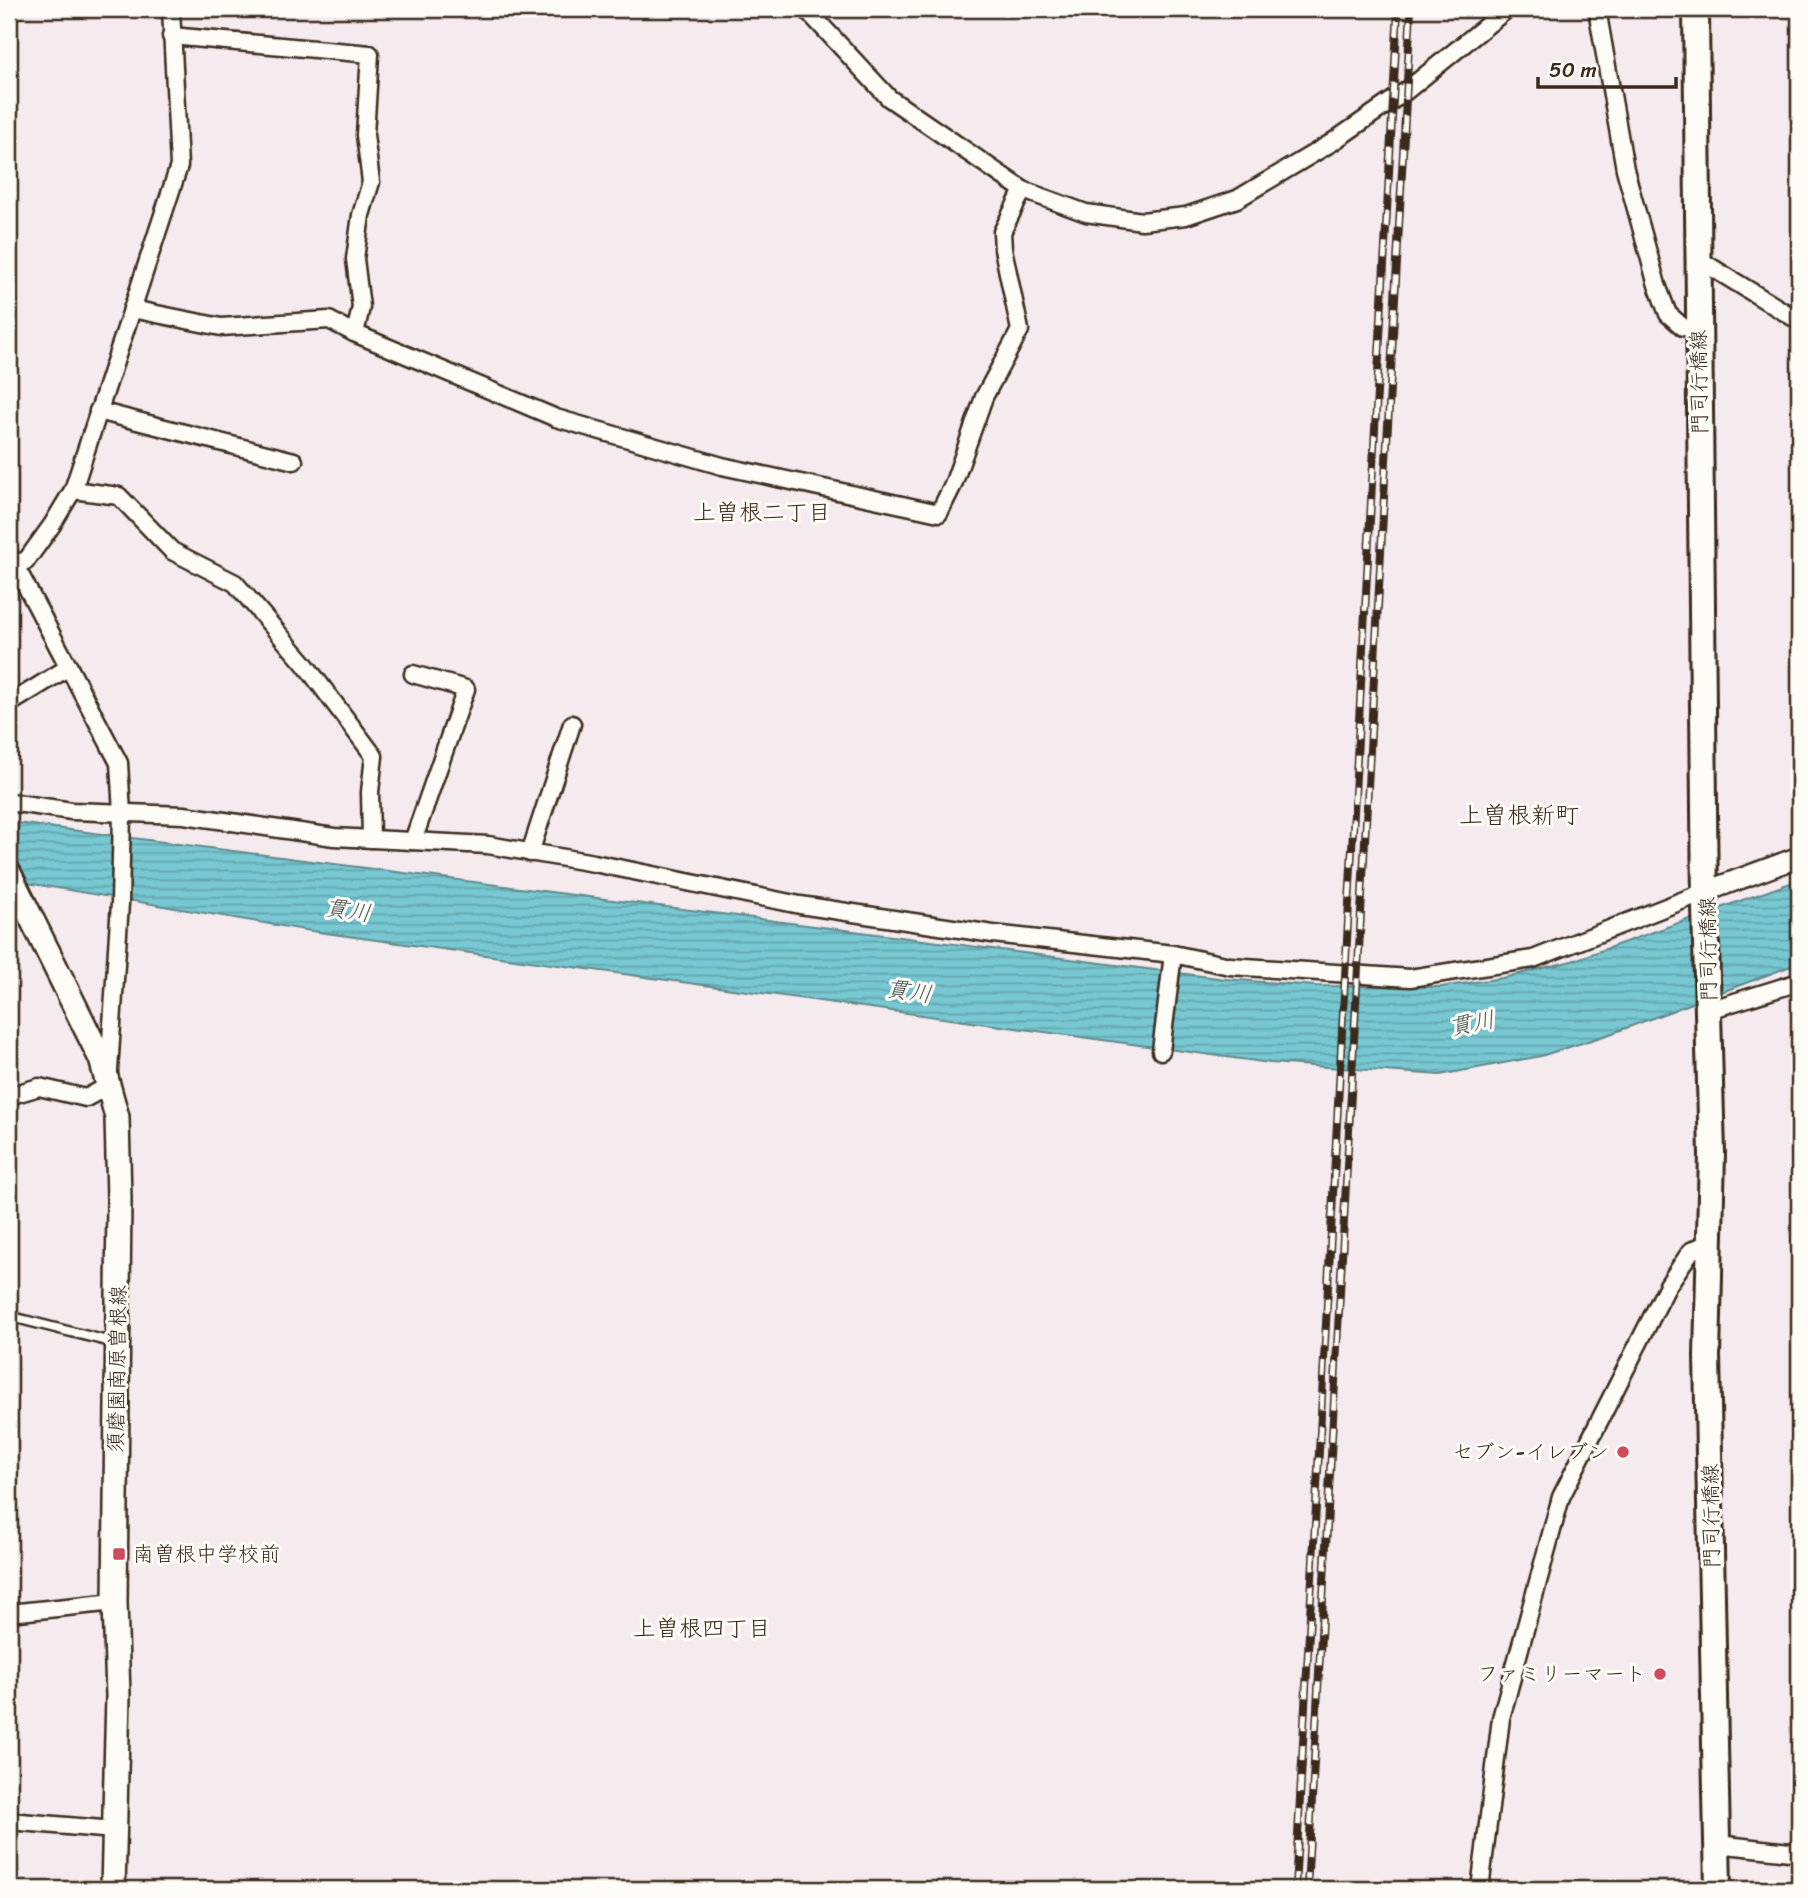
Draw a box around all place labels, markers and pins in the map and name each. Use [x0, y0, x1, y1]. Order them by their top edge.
place label: セブン-イレブン [1452, 1433, 1609, 1471]
marker: セブン-イレブン [1615, 1444, 1631, 1460]
place label: 南曽根中学校前 [133, 1535, 280, 1573]
marker: 南曽根中学校前 [111, 1546, 127, 1562]
place label: ファミリーマート [1478, 1655, 1646, 1693]
marker: ファミリーマート [1652, 1666, 1668, 1682]

